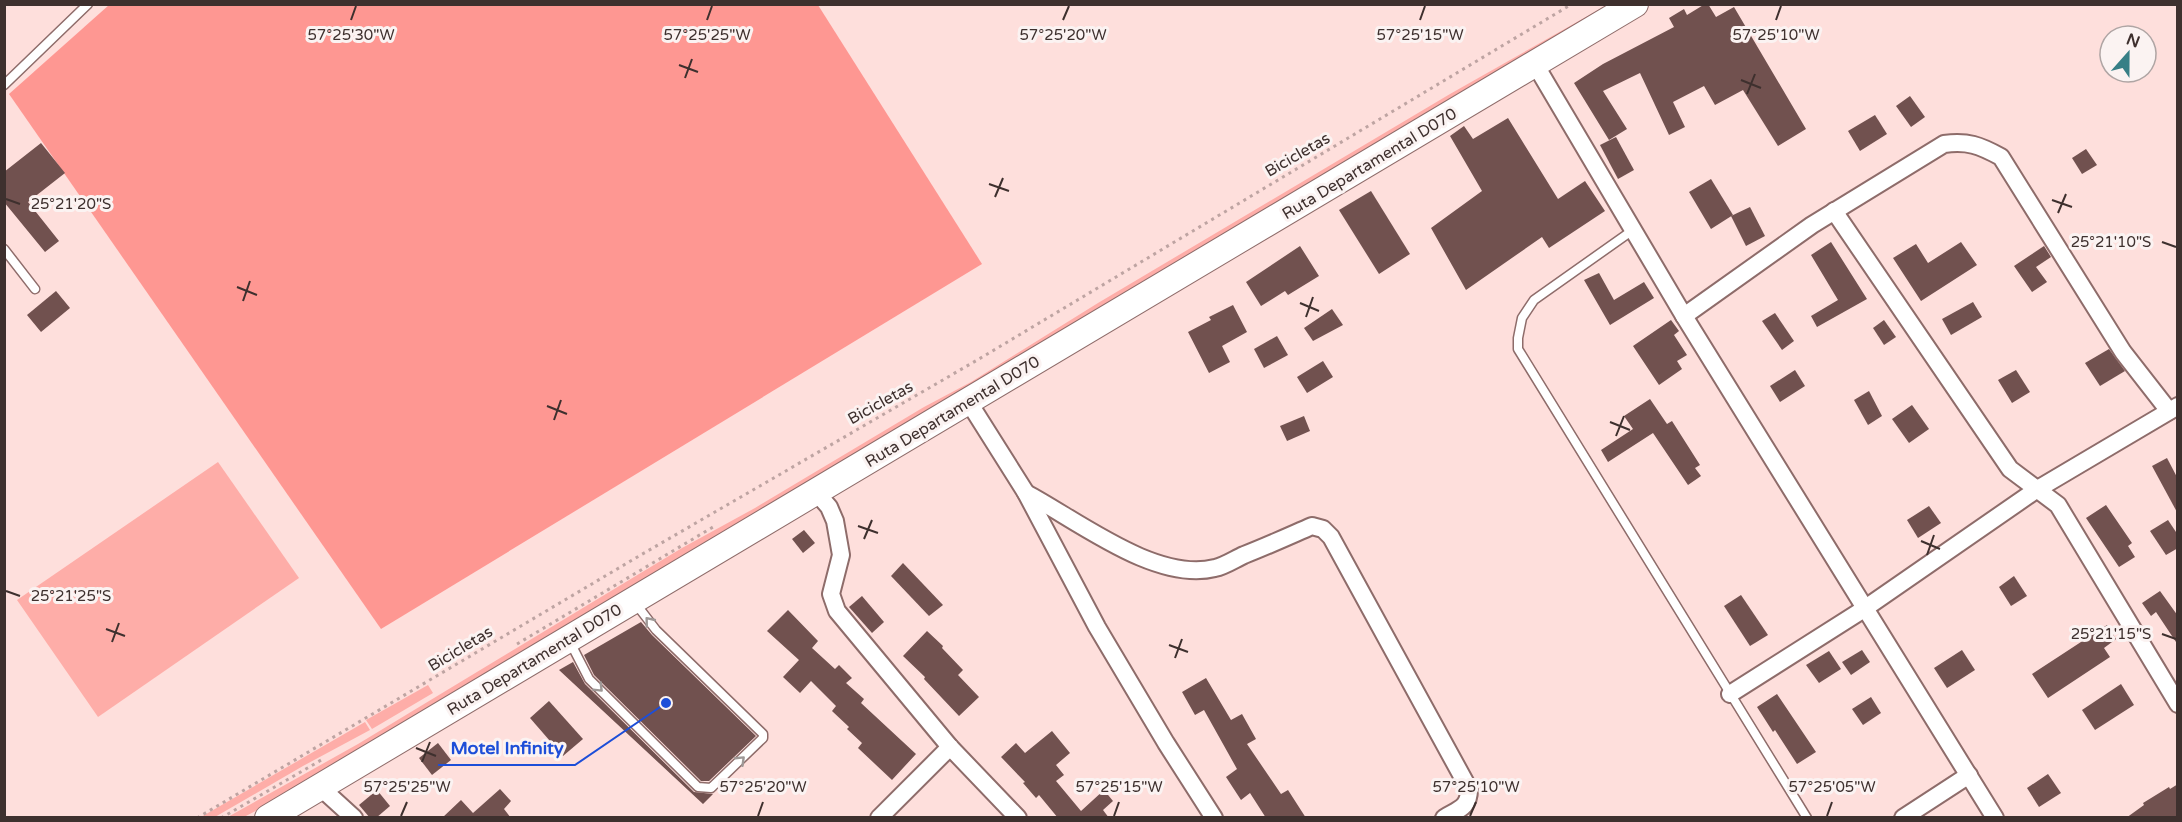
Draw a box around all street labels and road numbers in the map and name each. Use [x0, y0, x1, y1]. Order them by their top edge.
street label: Ruta Departamental D070 [1279, 104, 1460, 224]
street label: Bicicletas [1261, 128, 1334, 181]
street label: Ruta Departamental D070 [862, 352, 1043, 472]
street label: Bicicletas [844, 377, 917, 429]
street label: Ruta Departamental D070 [444, 600, 625, 720]
street label: Bicicletas [425, 622, 496, 676]

